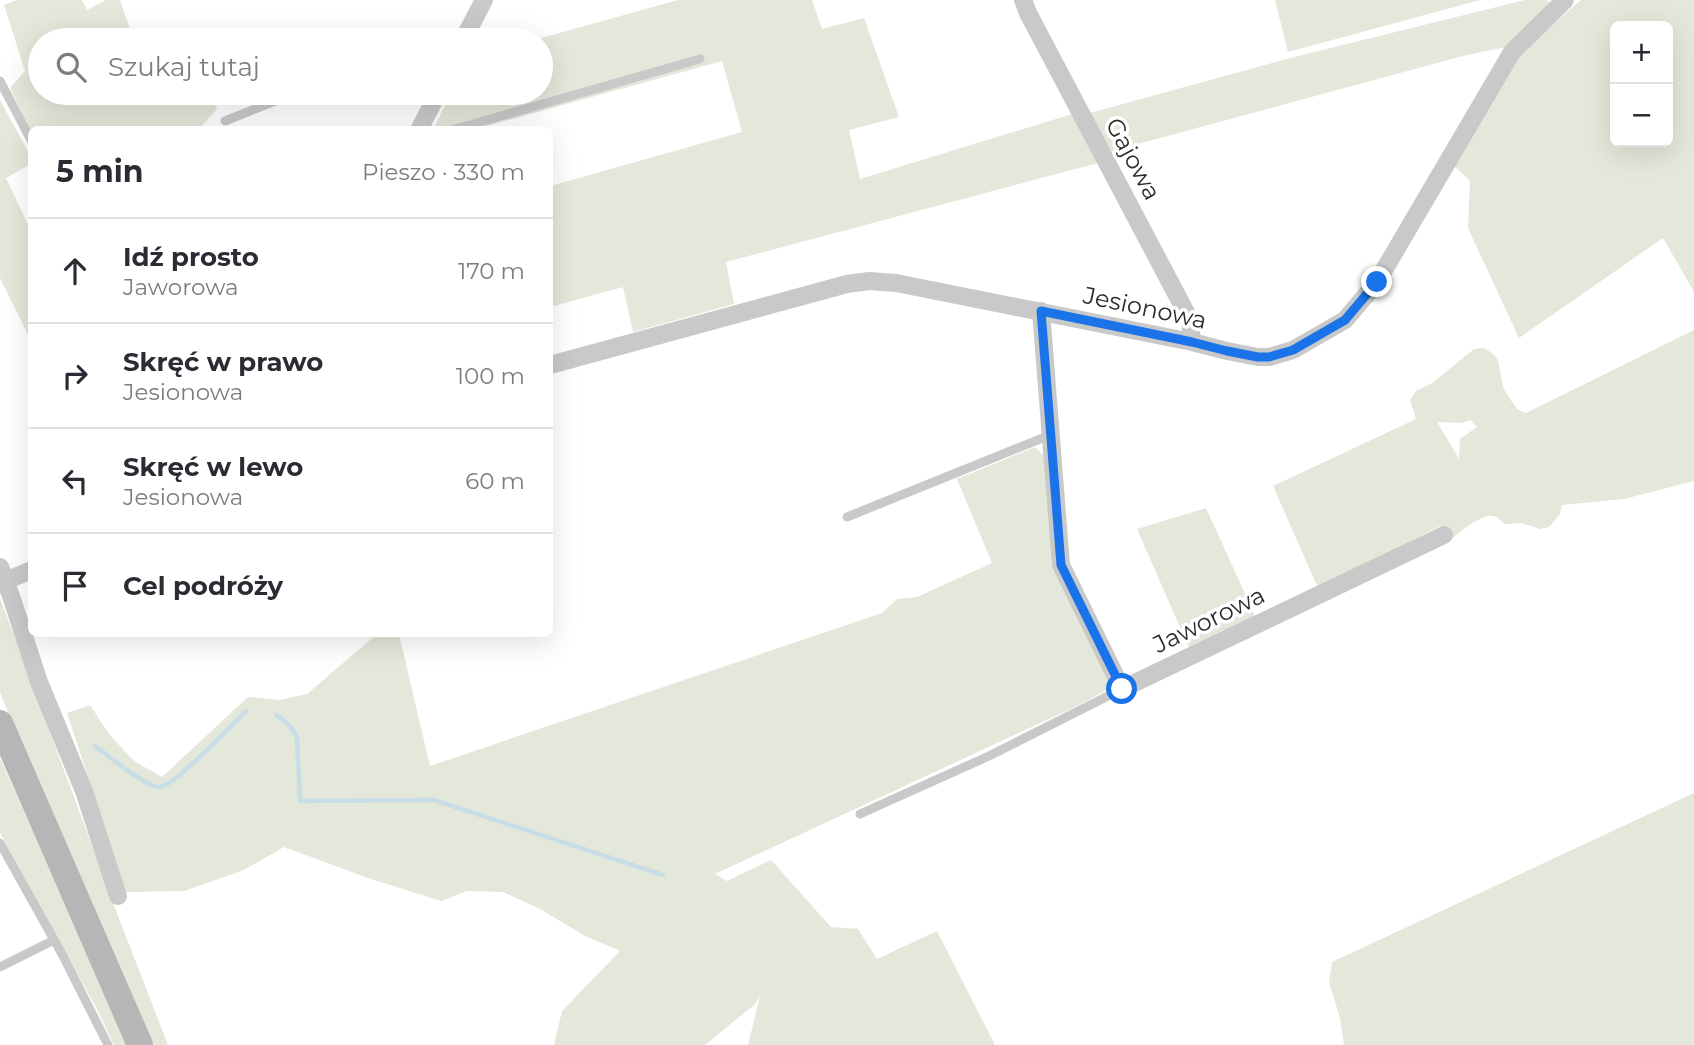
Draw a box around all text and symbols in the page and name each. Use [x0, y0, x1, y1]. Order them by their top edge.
map controls [1610, 21, 1673, 147]
button: + [1610, 21, 1673, 84]
search box [28, 28, 553, 105]
icon: search [52, 48, 90, 86]
text: Szukaj tutaj [108, 51, 260, 83]
button: − [1610, 84, 1673, 147]
street label: Gajowa [1100, 113, 1167, 205]
text: 5 min [56, 153, 144, 190]
text: Pieszo · 330 m [362, 158, 525, 186]
text: Idź prosto [123, 241, 259, 273]
icon: ahead [56, 252, 94, 290]
text: 170 m [458, 257, 525, 285]
route end [1361, 266, 1392, 297]
text: Jaworowa [123, 273, 239, 301]
street label: Jesionowa [1080, 280, 1209, 335]
text: Skręć w prawo [123, 346, 323, 378]
icon: right [56, 357, 94, 395]
text: 100 m [456, 362, 525, 390]
text: Jesionowa [123, 378, 243, 406]
text: Skręć w lewo [123, 451, 303, 483]
icon: left [56, 462, 94, 500]
text: 60 m [465, 467, 525, 495]
text: Jesionowa [123, 483, 243, 511]
icon: arrive [56, 567, 94, 605]
text: Cel podróży [123, 570, 283, 602]
street label: Jaworowa [1147, 580, 1269, 659]
route start [1106, 673, 1137, 704]

